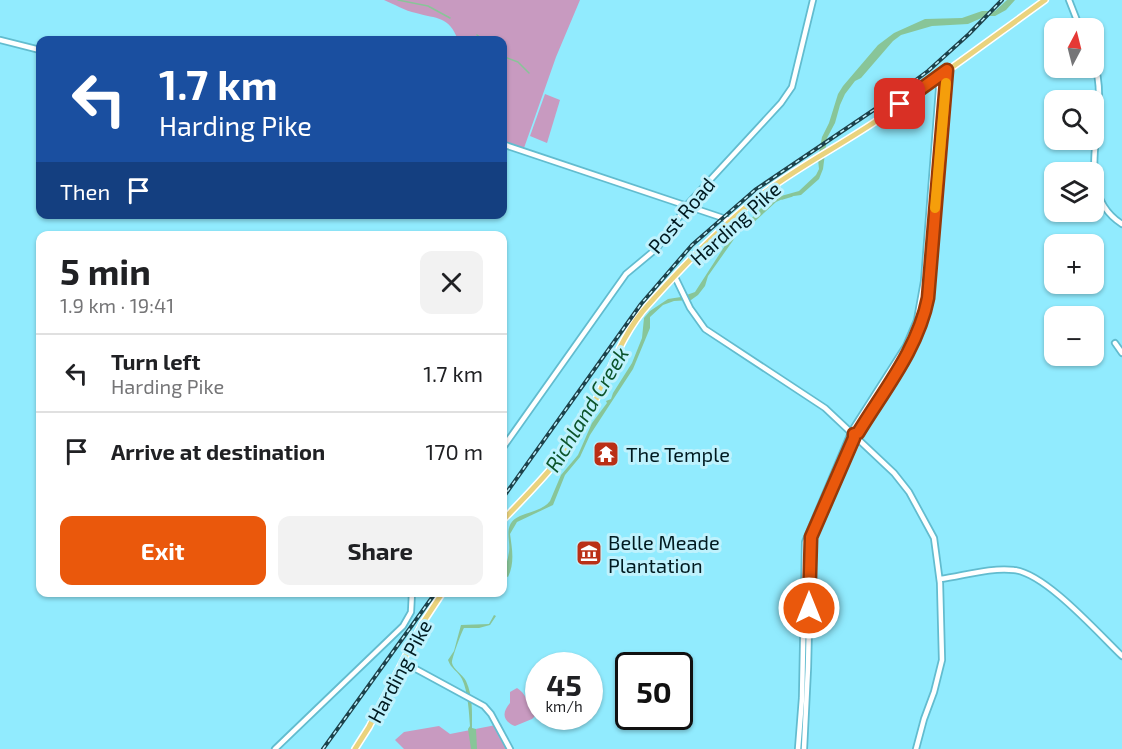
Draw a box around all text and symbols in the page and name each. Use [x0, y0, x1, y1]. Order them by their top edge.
north arrow [1044, 18, 1104, 78]
map controls [1044, 18, 1104, 366]
text: 1.7 km [159, 58, 278, 108]
icon: left [60, 60, 138, 138]
pin [874, 78, 925, 129]
icon: arrive [883, 87, 916, 120]
button: search [1044, 90, 1104, 150]
text: Harding Pike [159, 109, 312, 141]
button: layers [1044, 162, 1104, 222]
street label: Post Road [642, 172, 720, 258]
icon: arrive [122, 174, 155, 207]
street label: Harding Pike [685, 176, 785, 270]
text: Then [60, 178, 110, 204]
button: + [1044, 234, 1104, 294]
text: 5 min [60, 249, 151, 292]
button: close [420, 251, 483, 314]
text: 1.9 km · 19:41 [60, 293, 174, 317]
button: − [1044, 306, 1104, 366]
water label: Richland Creek [539, 342, 633, 476]
text: Turn left [111, 348, 200, 374]
icon: left [60, 357, 93, 390]
text: 1.7 km [423, 360, 483, 386]
text: Harding Pike [111, 374, 224, 398]
icon: arrive [60, 435, 93, 468]
text: Arrive at destination [111, 438, 325, 464]
text: 170 m [426, 438, 483, 464]
temple icon: The Temple [591, 439, 621, 469]
place label: The Temple [626, 442, 730, 466]
button: Exit [60, 516, 266, 585]
button: Share [278, 516, 483, 585]
place label: Belle Meade Plantation [608, 530, 720, 577]
museum icon: Belle Meade Plantation [574, 538, 604, 568]
position arrow [777, 576, 841, 640]
street label: Harding Pike [362, 615, 436, 727]
speed limit sign: 50 [615, 652, 693, 730]
text: 45 [546, 666, 582, 702]
text: km/h [545, 697, 583, 715]

